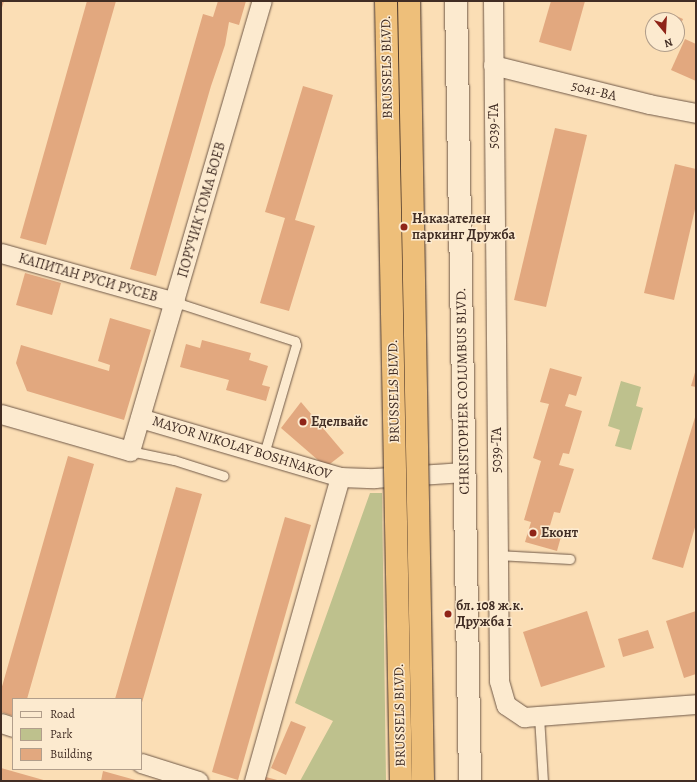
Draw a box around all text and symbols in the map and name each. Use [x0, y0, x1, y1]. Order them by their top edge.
north arrow [645, 12, 685, 52]
street label: BRUSSELS BLVD. [378, 15, 396, 119]
text: N [662, 35, 675, 51]
street label: 5041-ВА [570, 77, 618, 105]
street label: 5039-ТА [486, 103, 502, 149]
street label: ПОРУЧИК ТОМА БОЕВ [175, 140, 229, 280]
place label: Наказателен паркинг Дружба [412, 211, 515, 244]
marker: Наказателен паркинг Дружба [399, 222, 409, 232]
street label: КАПИТАН РУСИ РУСЕВ [16, 250, 160, 306]
street label: CHRISTOPHER COLUMBUS BLVD. [453, 287, 473, 495]
street label: BRUSSELS BLVD. [385, 339, 403, 443]
street label: МAYOR NIKOLAY BOSHNAKOV [150, 413, 334, 483]
place label: Еделвайс [311, 414, 368, 430]
marker: Еделвайс [298, 417, 308, 427]
street label: 5039-ТА [489, 427, 505, 473]
place label: Еконт [541, 525, 578, 541]
marker: Еконт [528, 528, 538, 538]
place label: бл. 108 ж.к. Дружба 1 [456, 598, 524, 630]
marker: бл. 108 ж.к. Дружба 1 [443, 609, 453, 619]
street label: BRUSSELS BLVD. [391, 663, 409, 767]
legend [12, 698, 142, 770]
text: Road [50, 706, 75, 722]
text: Park [50, 726, 73, 742]
text: Building [50, 746, 92, 762]

